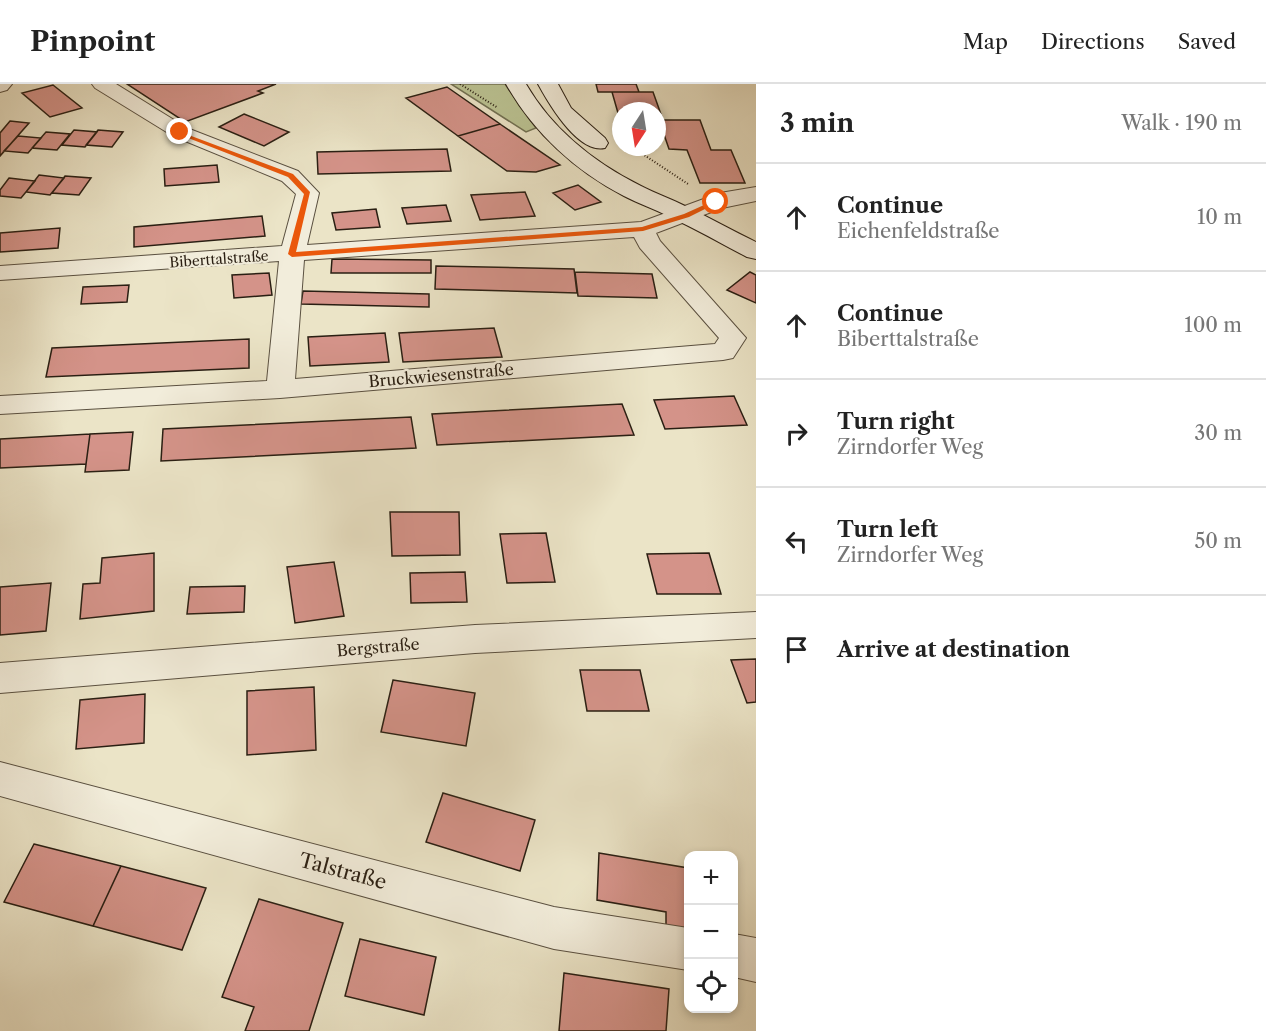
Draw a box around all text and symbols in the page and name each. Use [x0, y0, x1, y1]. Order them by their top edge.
text: Pinpoint [30, 24, 155, 58]
text: Map [963, 29, 1008, 54]
text: Directions [1041, 29, 1145, 54]
text: Saved [1178, 29, 1236, 54]
north arrow [612, 102, 666, 156]
text: 3 min [780, 107, 854, 139]
text: Walk · 190 m [1121, 111, 1242, 135]
route end [166, 118, 192, 144]
route start [702, 188, 728, 214]
text: Continue [837, 192, 943, 219]
icon: ahead [780, 201, 813, 234]
text: 10 m [1197, 205, 1242, 229]
text: Eichenfeldstraße [837, 219, 999, 243]
street label: Biberttalstraße [169, 247, 269, 271]
text: Continue [837, 300, 943, 327]
icon: ahead [780, 309, 813, 342]
text: 100 m [1184, 313, 1242, 337]
text: Biberttalstraße [837, 327, 979, 351]
street label: Bruckwiesenstraße [368, 359, 514, 391]
text: Turn right [837, 408, 955, 435]
icon: right [780, 417, 813, 450]
text: 30 m [1194, 421, 1242, 445]
text: Zirndorfer Weg [837, 435, 983, 459]
text: Turn left [837, 516, 938, 543]
icon: left [780, 525, 813, 558]
text: 50 m [1195, 529, 1242, 553]
text: Zirndorfer Weg [837, 543, 983, 567]
street label: Bergstraße [336, 633, 420, 661]
icon: arrive [780, 633, 813, 666]
text: Arrive at destination [837, 636, 1070, 663]
street label: Talstraße [297, 848, 389, 894]
map controls [684, 851, 738, 1013]
button: + [684, 851, 738, 905]
button: − [684, 905, 738, 959]
button: locate [684, 959, 738, 1013]

